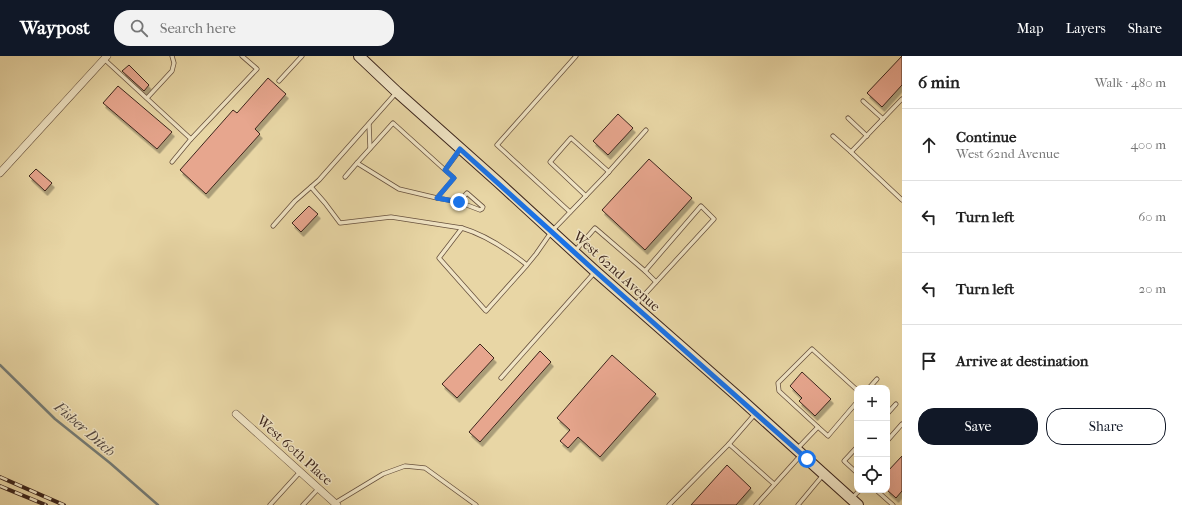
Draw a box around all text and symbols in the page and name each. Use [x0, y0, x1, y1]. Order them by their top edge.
search box [114, 10, 394, 46]
text: Waypost [20, 17, 90, 39]
icon: search [128, 17, 150, 39]
text: Search here [160, 19, 236, 37]
text: Map [1017, 20, 1044, 37]
text: Layers [1066, 20, 1106, 37]
text: Share [1128, 20, 1162, 37]
text: 6 min [918, 72, 960, 92]
text: Walk · 480 m [1095, 75, 1166, 90]
text: Continue [956, 128, 1016, 146]
icon: ahead [918, 134, 940, 156]
text: 400 m [1130, 137, 1166, 152]
text: West 62nd Avenue [956, 146, 1060, 161]
route end [450, 193, 468, 211]
icon: left [918, 206, 940, 228]
text: Turn left [956, 208, 1014, 226]
text: 60 m [1138, 209, 1166, 224]
street label: West 62nd Avenue [569, 227, 664, 315]
icon: left [918, 278, 940, 300]
text: Turn left [956, 280, 1014, 298]
text: 20 m [1139, 281, 1166, 296]
icon: arrive [918, 350, 940, 372]
text: Arrive at destination [956, 352, 1088, 370]
map controls [854, 385, 890, 493]
button: + [854, 385, 890, 421]
water label: Fisher Ditch [50, 397, 119, 460]
button: Save [918, 408, 1038, 445]
button: Share [1046, 408, 1166, 445]
street label: West 60th Place [253, 411, 336, 489]
button: − [854, 421, 890, 457]
route start [798, 450, 816, 468]
button: locate [854, 457, 890, 493]

